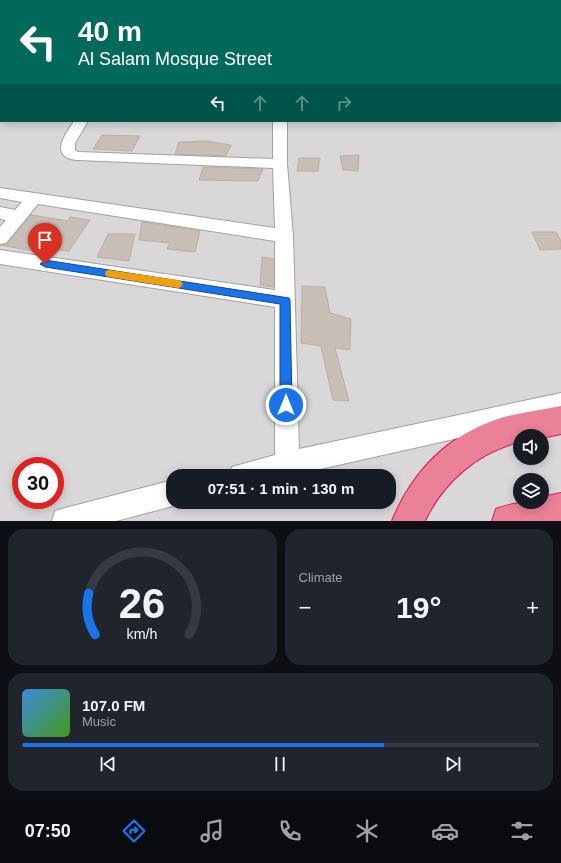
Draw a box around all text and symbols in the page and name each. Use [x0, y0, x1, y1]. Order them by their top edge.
icon: left [12, 16, 64, 68]
text: 40 m [78, 16, 142, 47]
text: Al Salam Mosque Street [78, 49, 272, 69]
icon: left [207, 92, 229, 114]
icon: ahead [249, 92, 271, 114]
icon: ahead [291, 92, 313, 114]
icon: right [333, 92, 355, 114]
pin [28, 223, 62, 264]
icon: arrive [34, 229, 56, 251]
position arrow [265, 384, 307, 426]
map controls [513, 429, 549, 509]
button: sound [513, 429, 549, 465]
speed limit sign: 30 [12, 457, 64, 509]
button: layers [513, 473, 549, 509]
text: 07:51 · 1 min · 130 m [208, 480, 354, 497]
text: Climate [299, 570, 343, 585]
text: 26 [119, 580, 165, 627]
text: 19° [396, 591, 441, 624]
text: − [299, 595, 311, 620]
text: + [526, 595, 539, 620]
text: km/h [127, 626, 158, 642]
text: 107.0 FM [82, 697, 145, 714]
text: Music [82, 714, 116, 729]
icon: previous [97, 753, 119, 775]
icon: pause [269, 753, 291, 775]
icon: next [442, 753, 464, 775]
icon: directions [120, 817, 148, 845]
icon: music [198, 817, 226, 845]
icon: phone [276, 817, 304, 845]
icon: climate [353, 817, 381, 845]
icon: car [431, 817, 459, 845]
icon: filters [508, 817, 536, 845]
text: 07:50 [25, 821, 71, 841]

